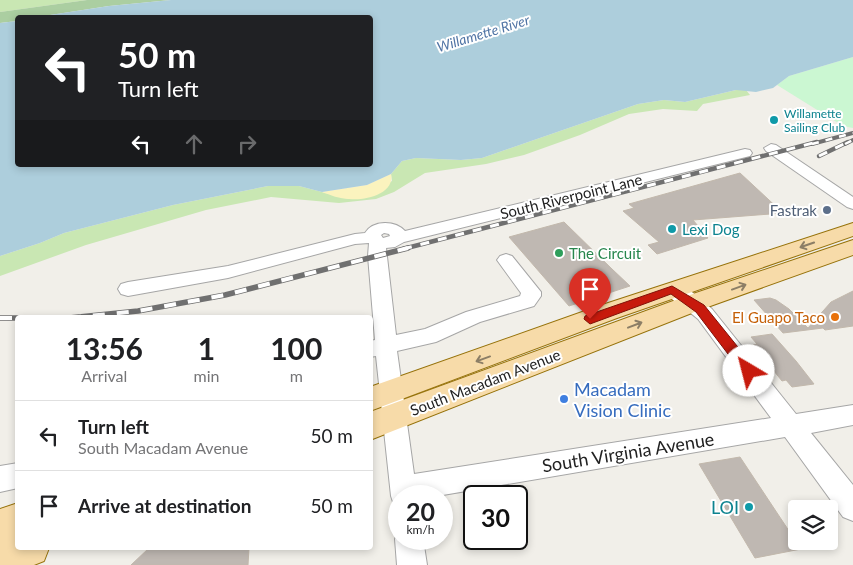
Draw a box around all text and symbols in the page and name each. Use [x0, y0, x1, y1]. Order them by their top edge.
water label: Willamette River [435, 11, 532, 55]
text: 50 m [118, 33, 196, 75]
icon: left [35, 35, 100, 100]
text: Turn left [118, 75, 199, 102]
place label: Willamette Sailing Club [784, 106, 846, 135]
marker: Willamette Sailing Club [768, 114, 780, 126]
icon: left [127, 130, 155, 158]
icon: ahead [180, 130, 208, 158]
icon: right [233, 130, 261, 158]
street label: South Riverpoint Lane [498, 170, 644, 222]
place label: Fastrak [770, 201, 817, 219]
marker: Fastrak [821, 204, 833, 216]
place label: Lexi Dog [682, 220, 740, 238]
marker: Lexi Dog [666, 223, 678, 235]
one-way arrow [800, 241, 815, 250]
place label: The Circuit [569, 244, 642, 262]
marker: The Circuit [553, 247, 565, 259]
pin [569, 268, 611, 319]
icon: arrive [576, 275, 604, 303]
one-way arrow [731, 282, 746, 291]
place label: El Guapo Taco [732, 308, 825, 326]
marker: El Guapo Taco [829, 311, 841, 323]
one-way arrow [627, 320, 643, 329]
text: 13:56 [66, 330, 143, 366]
text: 1 [198, 330, 215, 366]
text: 100 [270, 330, 322, 366]
position arrow [722, 344, 774, 396]
street label: South Macadam Avenue [407, 345, 563, 419]
one-way arrow [475, 355, 491, 364]
text: Arrival [81, 366, 127, 385]
text: min [194, 366, 220, 385]
text: m [290, 366, 303, 385]
place label: Macadam Vision Clinic [574, 378, 671, 421]
marker: Macadam Vision Clinic [558, 393, 570, 405]
text: Turn left [78, 415, 149, 438]
icon: left [35, 422, 63, 450]
text: 50 m [310, 424, 353, 447]
street label: South Virginia Avenue [540, 428, 716, 476]
text: South Macadam Avenue [78, 438, 248, 457]
speed limit sign: 30 [463, 485, 528, 550]
icon: arrive [35, 492, 63, 520]
text: Arrive at destination [78, 494, 251, 517]
text: 50 m [310, 494, 353, 517]
text: 20 [406, 496, 435, 526]
place label: LOI [711, 496, 739, 518]
map controls [788, 500, 838, 550]
button: layers [788, 500, 838, 550]
marker: LOI [743, 501, 755, 513]
text: km/h [406, 522, 435, 537]

